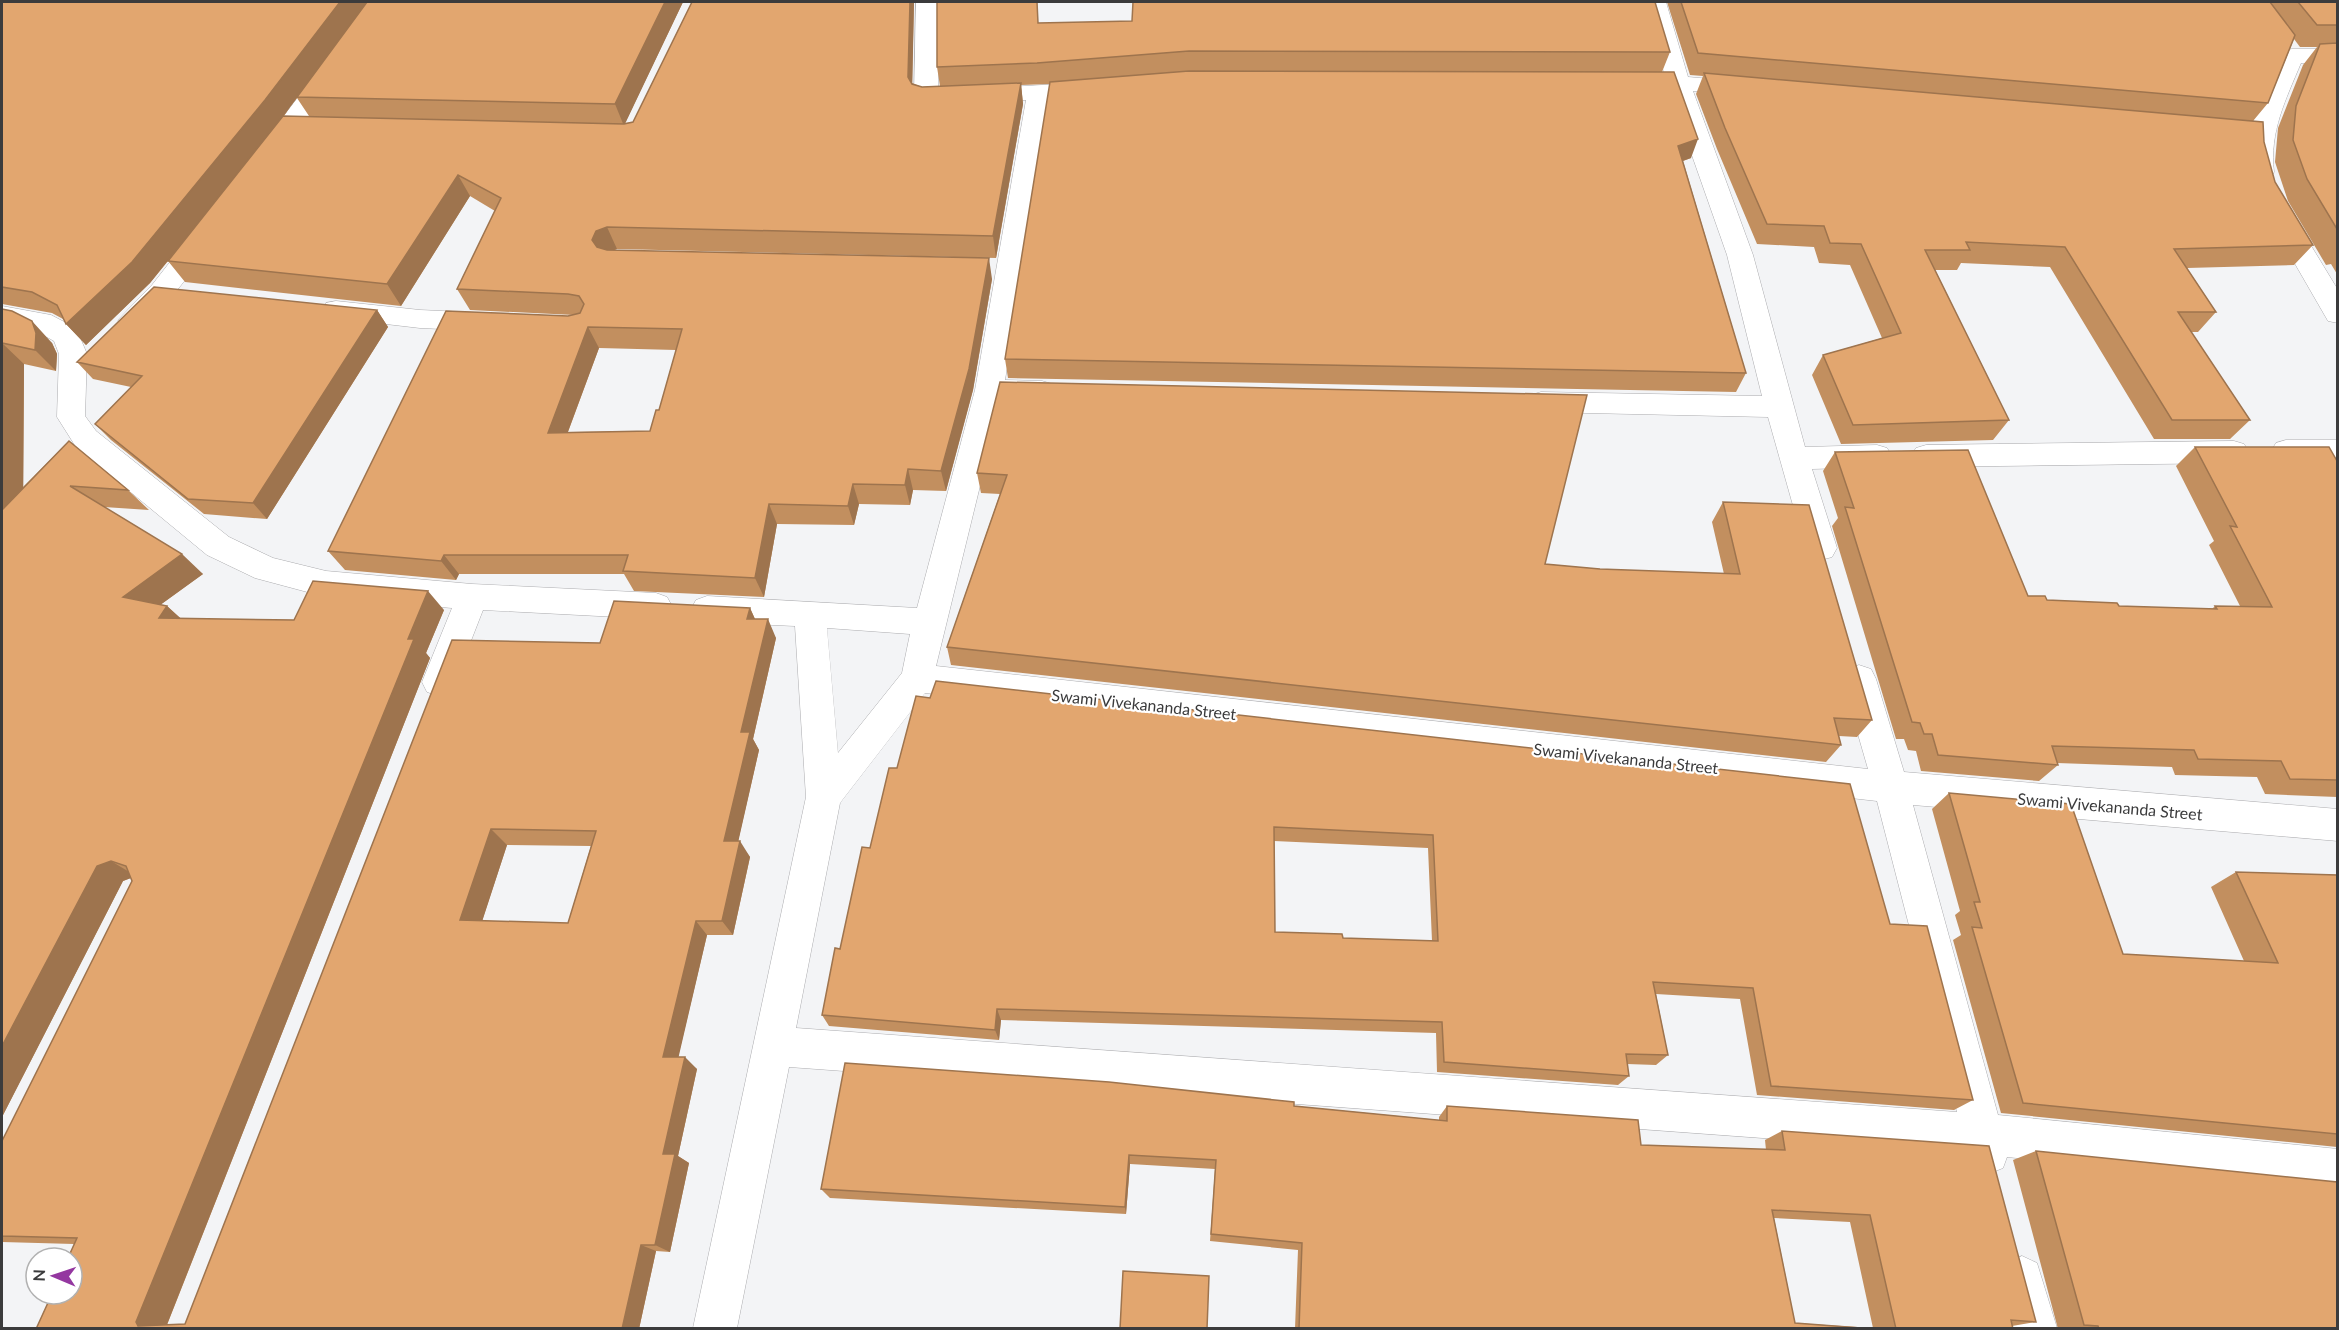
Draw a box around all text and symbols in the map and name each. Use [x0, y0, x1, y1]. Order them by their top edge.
street label: Swami Vivekananda Street [1051, 685, 1238, 723]
street label: Swami Vivekananda Street [1533, 739, 1720, 777]
street label: Swami Vivekananda Street [2017, 788, 2203, 824]
north arrow [24, 1246, 84, 1306]
text: N [29, 1269, 48, 1282]

